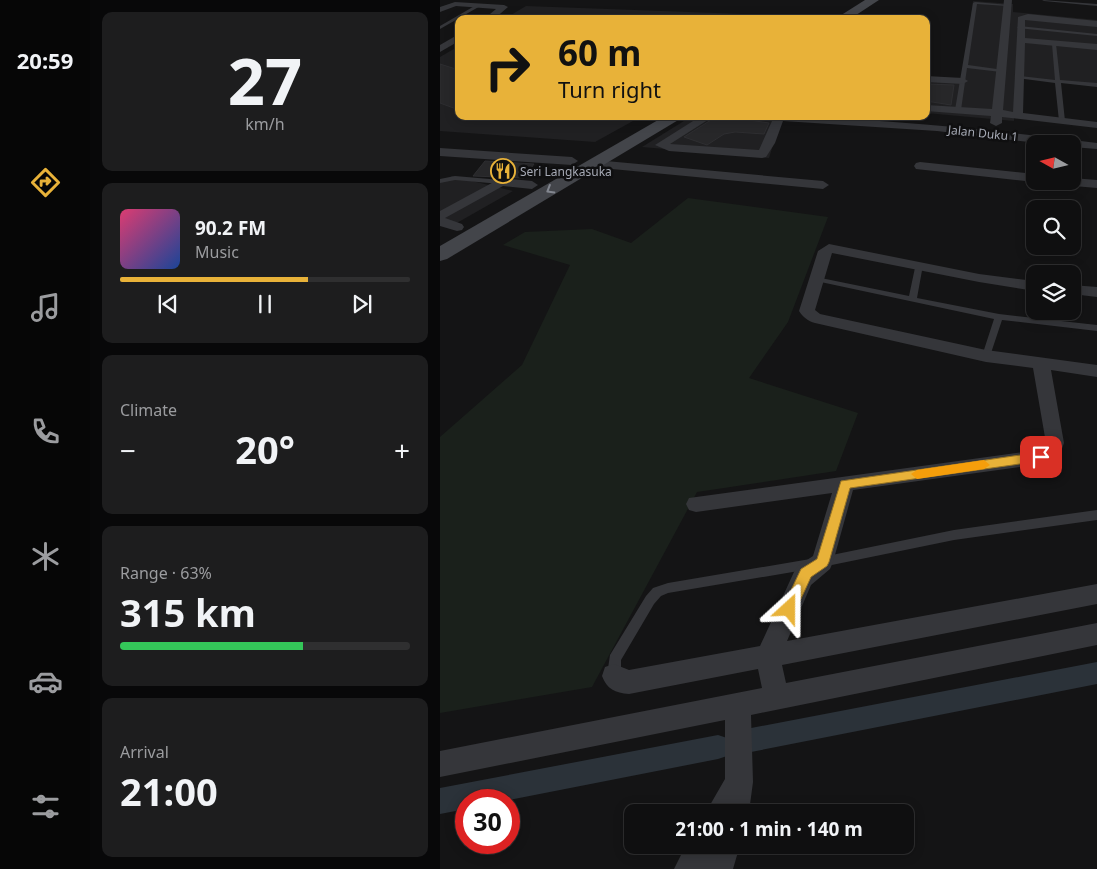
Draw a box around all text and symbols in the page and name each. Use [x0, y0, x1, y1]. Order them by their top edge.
text: 60 m [558, 29, 641, 76]
icon: right [475, 35, 540, 100]
text: 27 [228, 36, 302, 124]
text: 20:59 [17, 45, 73, 75]
text: Turn right [558, 74, 661, 104]
text: km/h [245, 113, 285, 135]
street label: Jalan Duku 1 [946, 121, 1019, 145]
north arrow [1026, 135, 1081, 190]
map controls [1026, 135, 1081, 320]
restaurant icon: Seri Langkasuka [490, 158, 516, 184]
place label: Seri Langkasuka [520, 163, 612, 180]
icon: directions [28, 165, 63, 200]
one-way arrow [547, 184, 556, 194]
button: search [1026, 200, 1081, 255]
text: 90.2 FM [195, 215, 266, 241]
text: Music [195, 241, 239, 263]
button: layers [1026, 265, 1081, 320]
icon: music [28, 290, 63, 325]
icon: previous [154, 290, 182, 318]
icon: pause [251, 290, 279, 318]
icon: next [348, 290, 376, 318]
text: Climate [120, 399, 177, 421]
icon: phone [28, 414, 63, 449]
text: 20° [235, 423, 295, 475]
text: − [120, 431, 136, 469]
text: + [394, 431, 410, 469]
pin [1020, 436, 1062, 478]
icon: arrive [1027, 443, 1055, 471]
icon: climate [28, 539, 63, 574]
text: Range · 63% [120, 562, 212, 584]
position arrow [762, 582, 814, 634]
text: 315 km [120, 586, 256, 638]
icon: car [28, 664, 63, 699]
text: Arrival [120, 741, 169, 763]
text: 21:00 [120, 765, 218, 817]
icon: filters [28, 789, 63, 824]
speed limit sign: 30 [455, 789, 520, 854]
text: 21:00 · 1 min · 140 m [675, 816, 863, 842]

